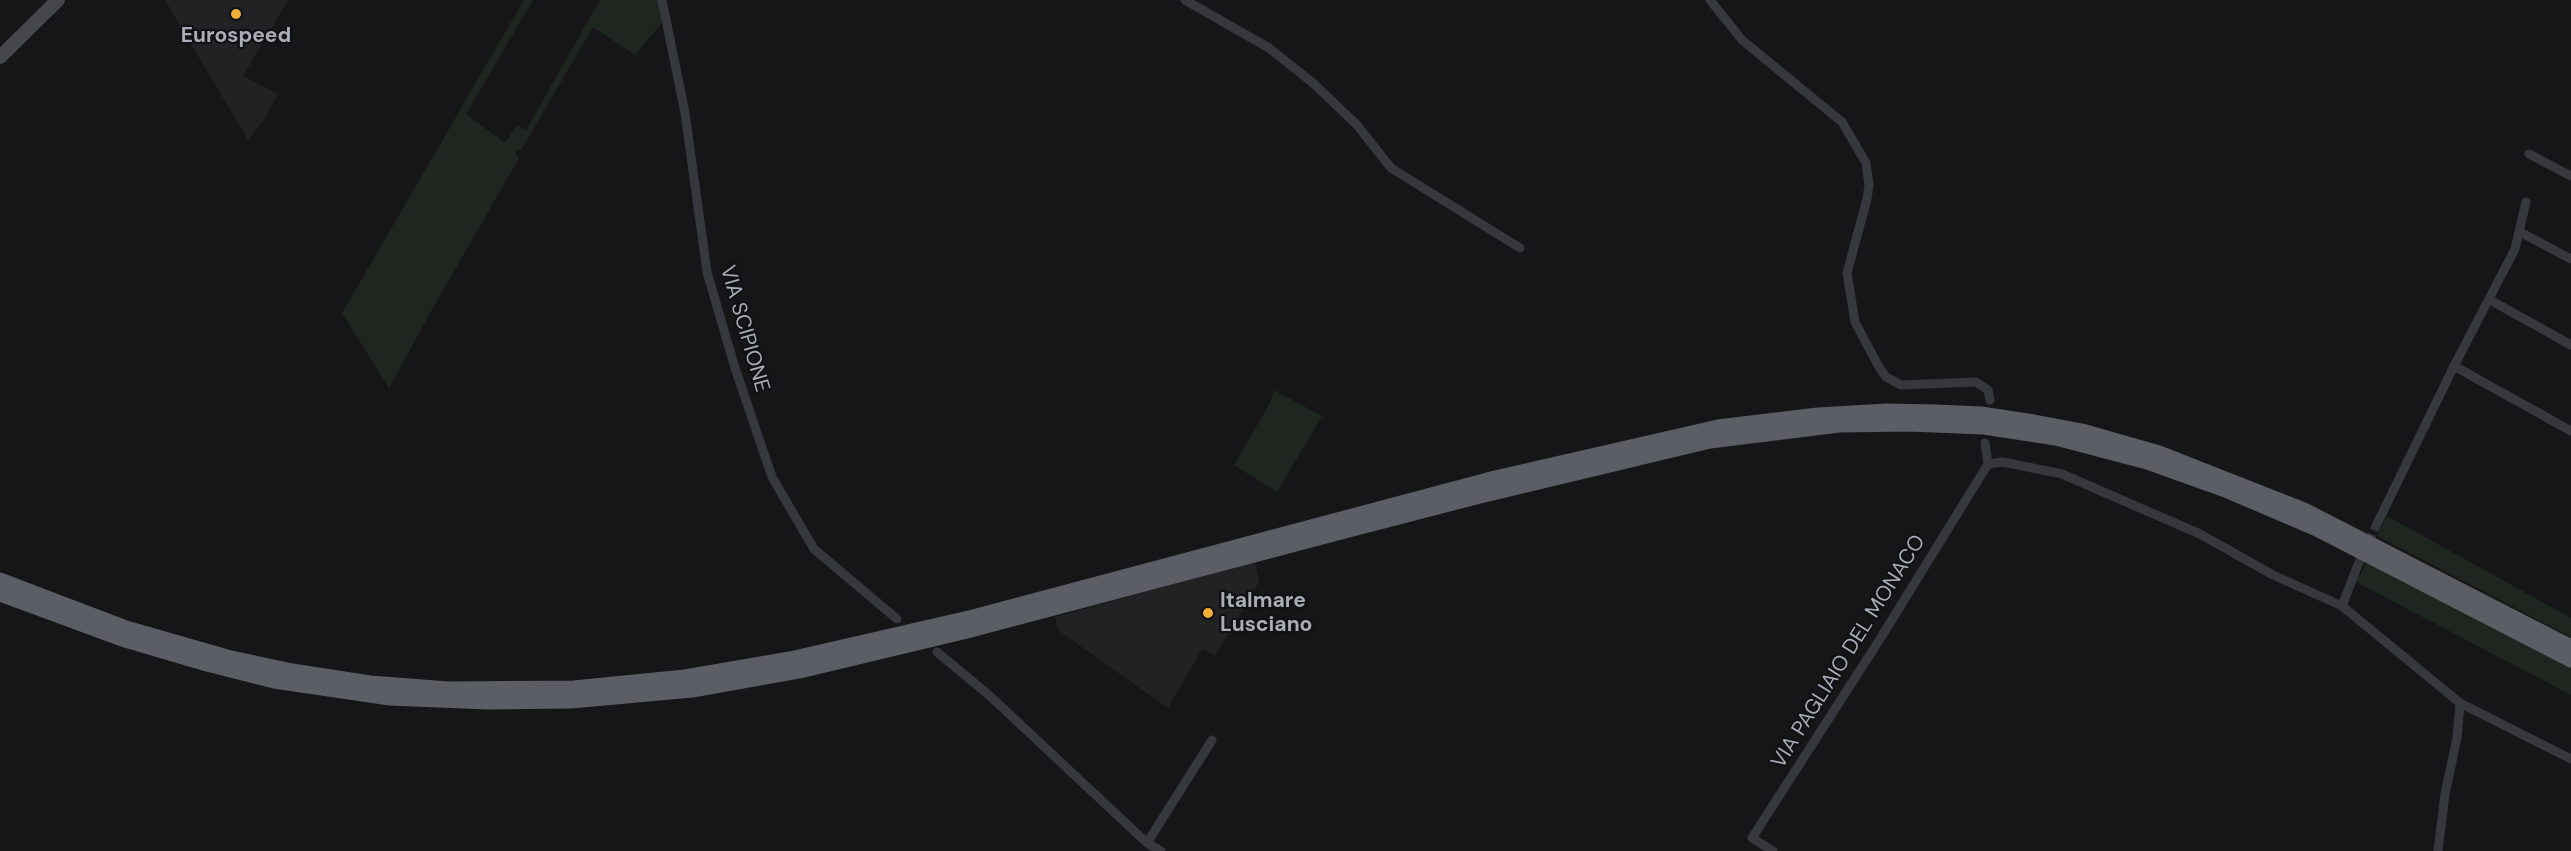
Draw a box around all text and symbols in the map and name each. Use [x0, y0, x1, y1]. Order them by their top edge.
marker: Eurospeed [229, 7, 243, 21]
place label: Eurospeed [181, 23, 291, 49]
street label: VIA SCIPIONE [714, 263, 774, 395]
street label: VIA PAGLIAIO DEL MONACO [1767, 531, 1931, 773]
place label: Italmare Lusciano [1220, 588, 1312, 638]
marker: Italmare Lusciano [1201, 606, 1215, 620]

